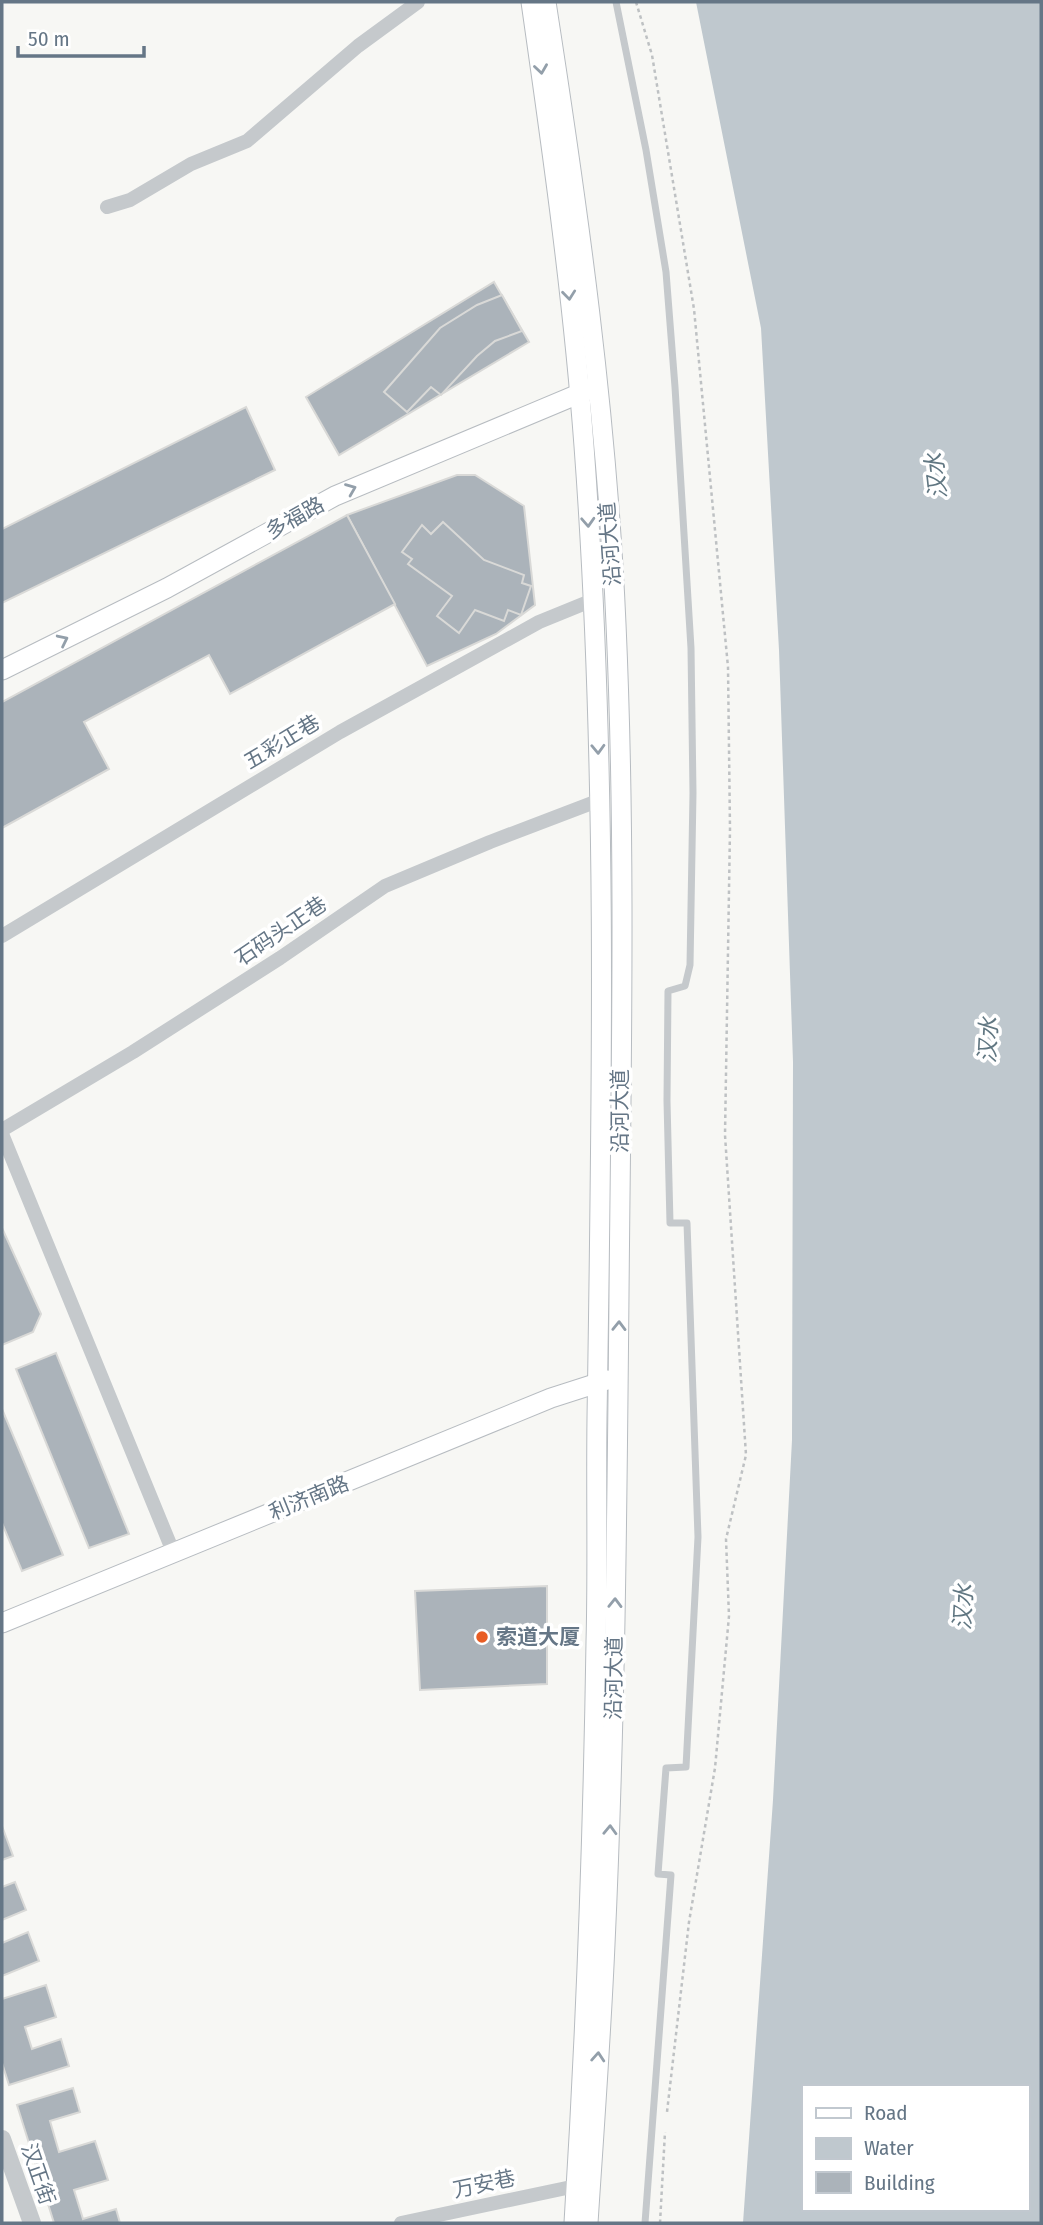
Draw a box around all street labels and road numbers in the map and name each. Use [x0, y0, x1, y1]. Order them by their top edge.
street label: 多福路 [261, 491, 329, 545]
street label: 沿河大道 [594, 501, 626, 587]
street label: 五彩正巷 [239, 709, 325, 775]
street label: 石码头正巷 [230, 891, 332, 971]
street label: 沿河大道 [607, 1069, 633, 1153]
street label: 利济南路 [265, 1470, 353, 1526]
street label: 沿河大道 [600, 1636, 628, 1720]
street label: 汉正街 [15, 2140, 61, 2208]
street label: 万安巷 [450, 2165, 518, 2203]

